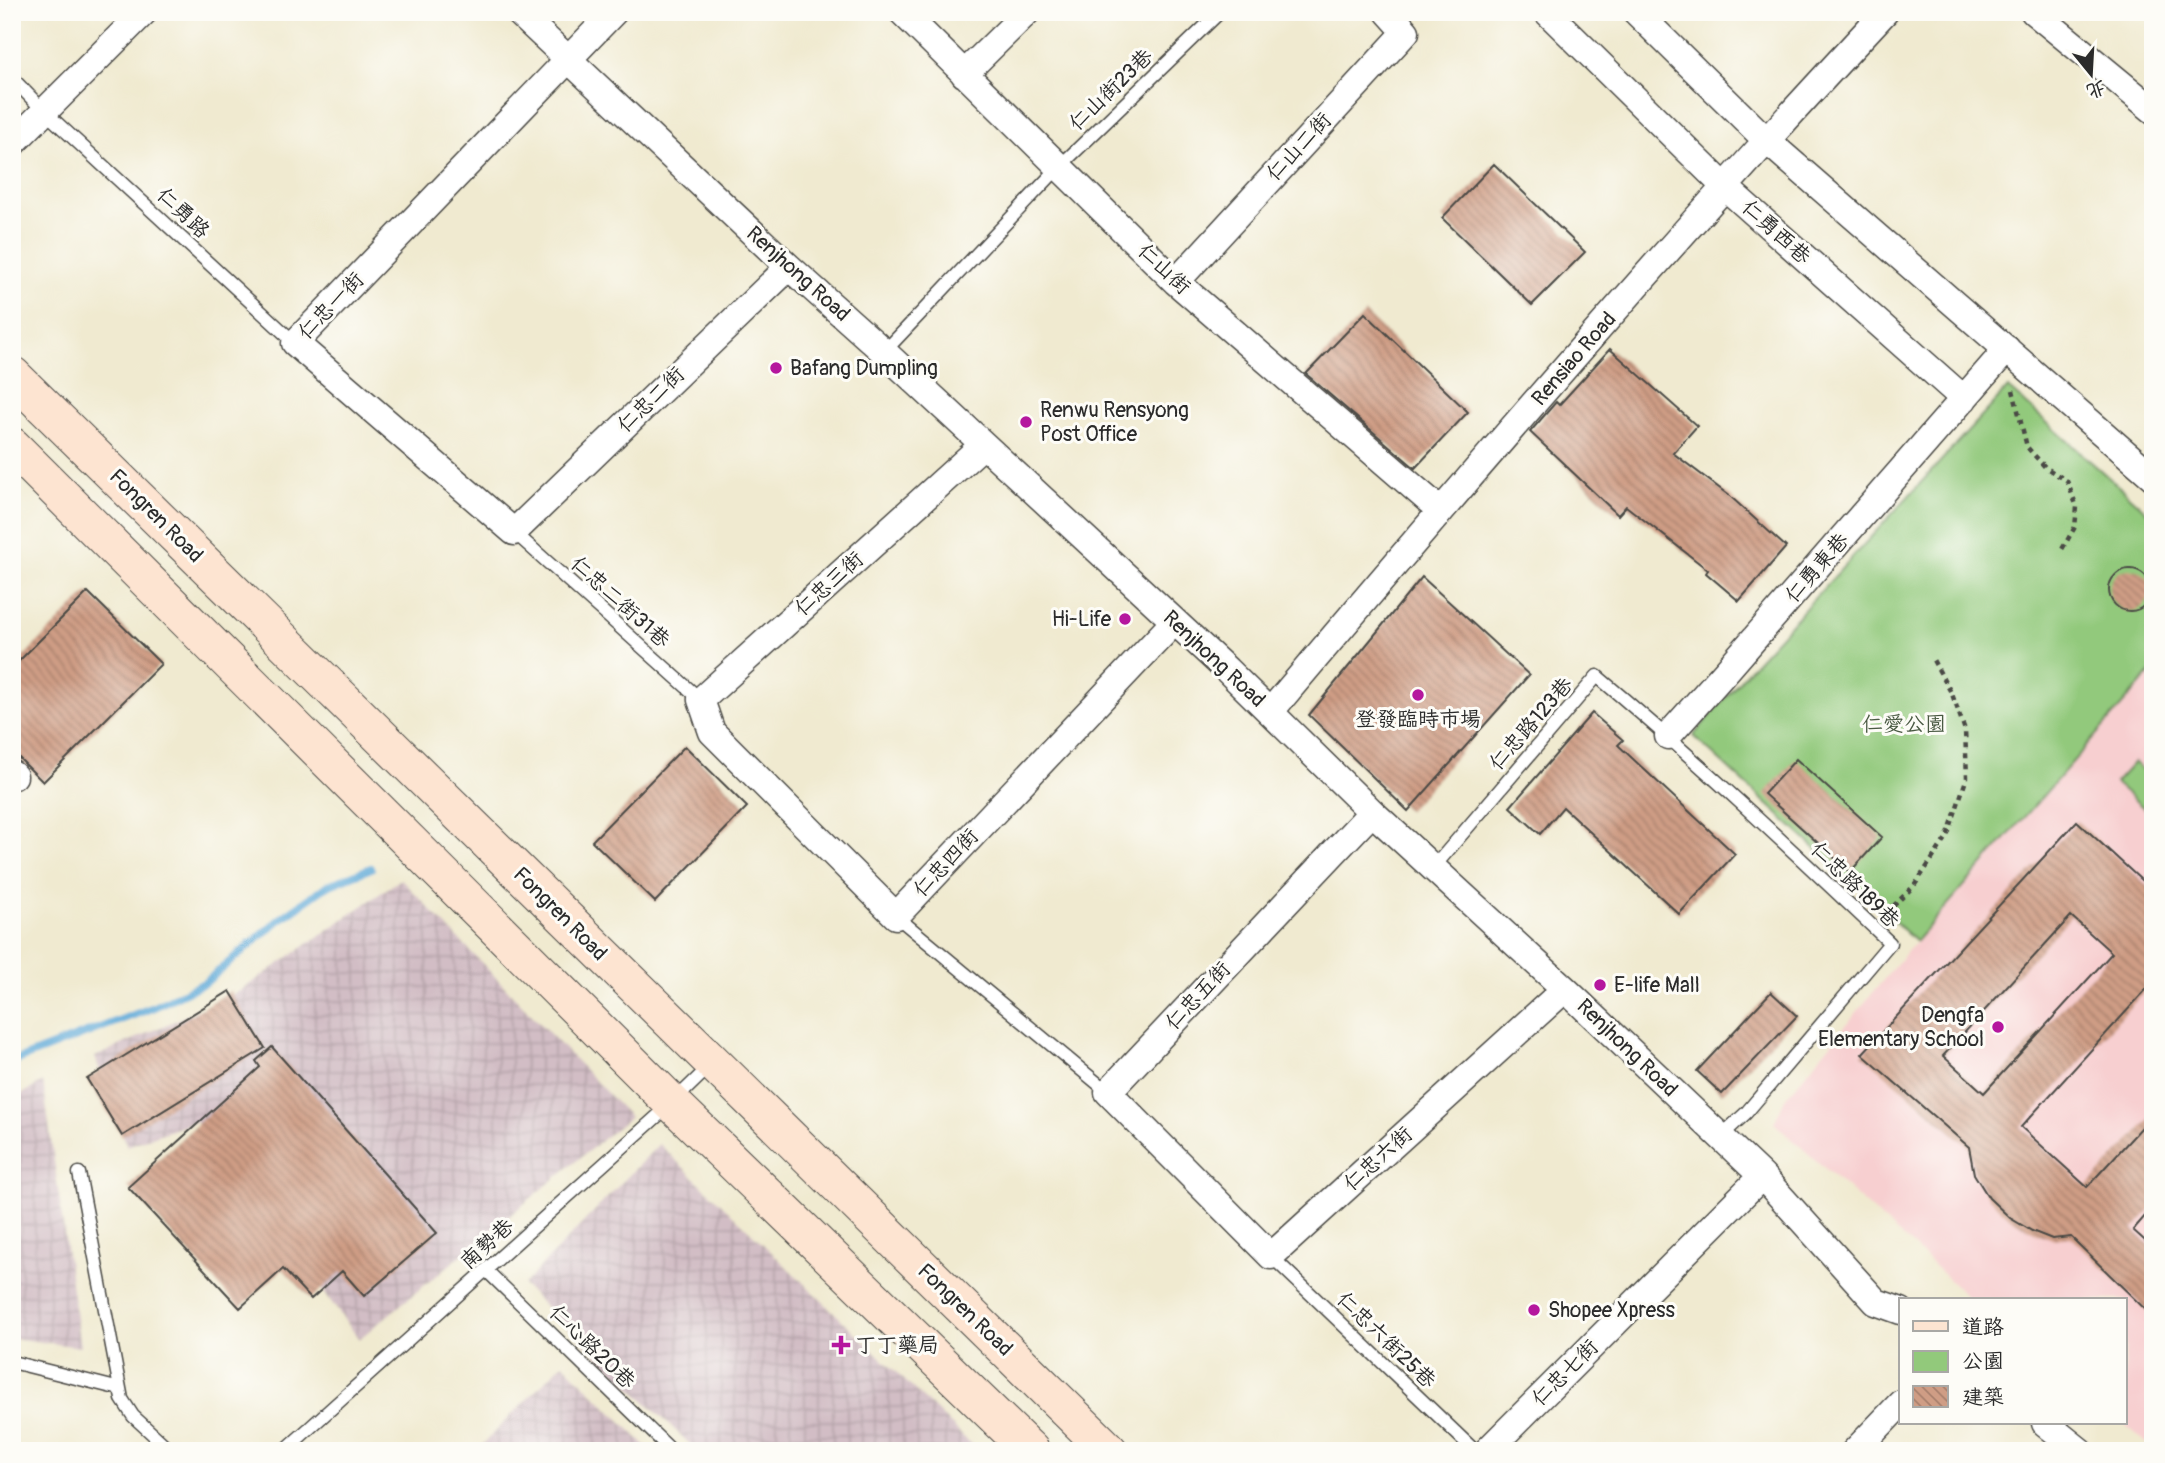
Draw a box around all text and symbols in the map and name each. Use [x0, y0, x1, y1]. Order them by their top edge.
north arrow [2056, 38, 2126, 108]
street label: 仁山街23巷 [1063, 43, 1159, 137]
text: 北 [2083, 75, 2109, 104]
street label: 仁山二街 [1260, 107, 1338, 187]
street label: 仁勇路 [151, 182, 215, 244]
street label: 仁勇西巷 [1736, 194, 1816, 270]
street label: Renjhong Road [741, 220, 855, 328]
street label: 仁山街 [1132, 238, 1196, 300]
street label: 仁忠一街 [292, 266, 370, 346]
street label: Rensiao Road [1526, 306, 1622, 412]
place label: Bafang Dumpling [790, 355, 938, 382]
marker: Bafang Dumpling [768, 360, 784, 376]
street label: 仁忠二街 [611, 361, 691, 439]
place label: Renwu Rensyong Post Office [1040, 397, 1189, 448]
marker: Renwu Rensyong Post Office [1018, 414, 1034, 430]
street label: Fongren Road [103, 463, 209, 569]
street label: 仁勇東巷 [1779, 527, 1855, 609]
street label: 仁忠三街 [789, 546, 869, 622]
street label: 仁忠二街31巷 [565, 550, 675, 654]
street label: Renjhong Road [1157, 605, 1271, 713]
place label: Hi-Life [1052, 606, 1112, 633]
marker: Hi-Life [1117, 611, 1133, 627]
street label: 仁忠路123巷 [1483, 672, 1579, 776]
marker: 登發臨時市場 [1410, 687, 1426, 703]
place label: 登發臨時市場 [1355, 706, 1481, 733]
park label: 仁愛公園 [1862, 711, 1946, 738]
street label: 仁忠四街 [907, 823, 985, 903]
street label: 仁忠路189巷 [1805, 836, 1905, 934]
street label: Fongren Road [507, 861, 613, 967]
street label: 仁忠五街 [1159, 956, 1237, 1036]
place label: E-life Mall [1614, 972, 1700, 999]
marker: E-life Mall [1592, 977, 1608, 993]
street label: Renjhong Road [1571, 993, 1683, 1103]
place label: Dengfa Elementary School [1818, 1002, 1984, 1053]
marker: Dengfa Elementary School [1990, 1019, 2006, 1035]
street label: 仁忠六街 [1338, 1121, 1418, 1197]
street label: 南勢巷 [455, 1213, 519, 1275]
street label: Fongren Road [912, 1258, 1018, 1362]
street label: 仁忠六街25巷 [1331, 1286, 1441, 1394]
place label: Shopee Xpress [1548, 1297, 1675, 1324]
legend [1899, 1298, 2126, 1424]
street label: 仁心路20巷 [543, 1299, 641, 1395]
marker: Shopee Xpress [1526, 1302, 1542, 1318]
text: 道路 [1962, 1314, 2004, 1341]
place label: 丁丁藥局 [855, 1332, 939, 1359]
street label: 仁忠七街 [1526, 1334, 1604, 1412]
marker: 丁丁藥局 [833, 1337, 849, 1353]
text: 公園 [1962, 1348, 2004, 1375]
text: 建築 [1962, 1384, 2004, 1411]

